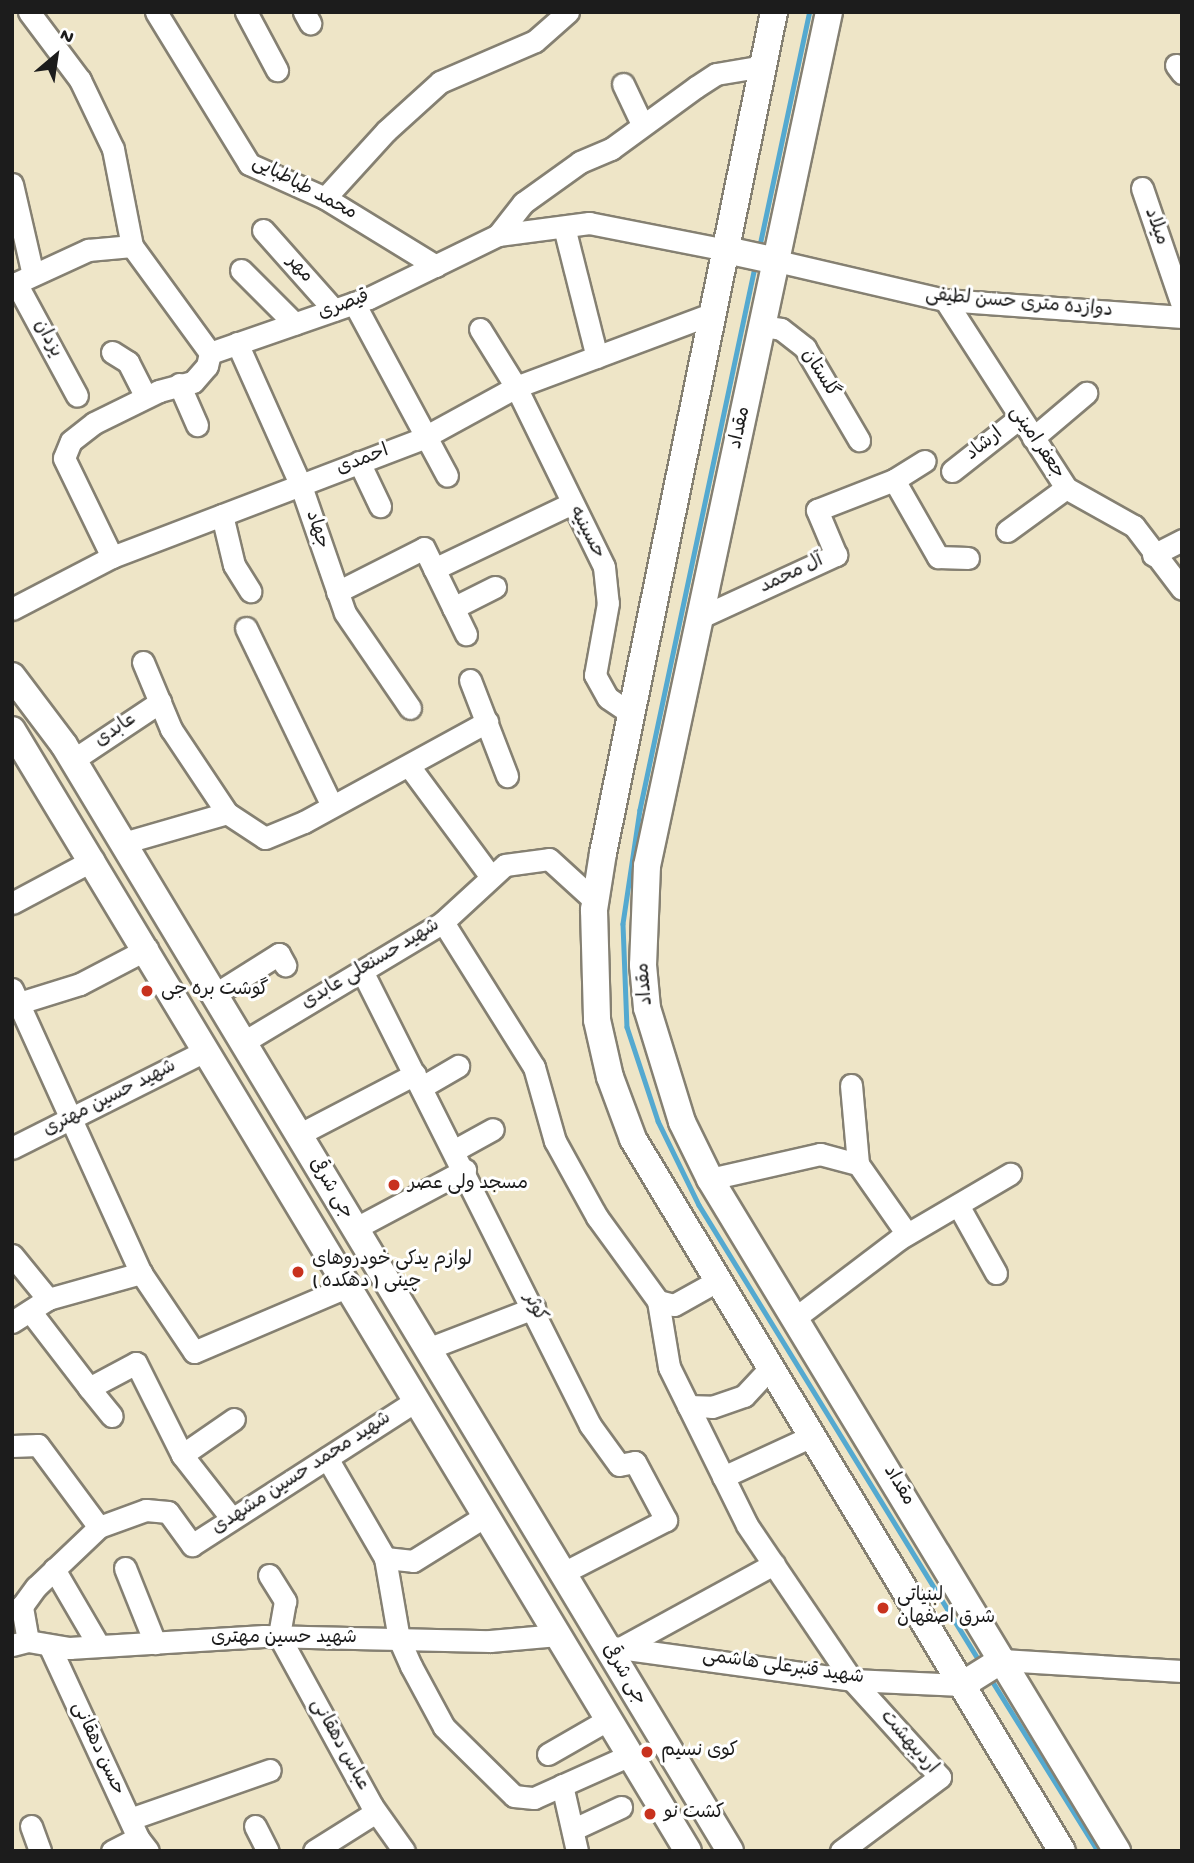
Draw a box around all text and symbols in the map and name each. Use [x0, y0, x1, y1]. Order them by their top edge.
north arrow [21, 21, 91, 91]
text: N [55, 24, 77, 50]
street label: محمد طباطبایی [248, 152, 360, 226]
street label: میلاد [1138, 205, 1172, 249]
street label: مهر [281, 252, 317, 288]
street label: دوازده متری حسن لطیفی [924, 284, 1114, 324]
street label: قیصری [315, 286, 373, 326]
street label: یزدان [28, 316, 66, 362]
street label: گلستان [795, 345, 843, 403]
street label: جعفر امینی [1003, 402, 1069, 484]
street label: مقداد [725, 405, 757, 451]
street label: ارشاد [962, 423, 1008, 467]
street label: احمدی [334, 441, 392, 481]
street label: حسینیه [563, 503, 609, 563]
street label: جهاد [299, 508, 333, 552]
street label: آل محمد [756, 550, 828, 600]
street label: عابدی [91, 709, 141, 753]
street label: شهید حسنعلی عابدی [298, 915, 444, 1015]
street label: مقداد [633, 962, 659, 1006]
place label: گوشت بره جی [161, 980, 269, 1002]
marker: گوشت بره جی [139, 983, 155, 999]
street label: شهید حسین مهتری [40, 1056, 180, 1142]
street label: جی شرقی [303, 1154, 357, 1224]
place label: مسجد ولی عصر [408, 1174, 528, 1196]
marker: مسجد ولی عصر [386, 1177, 402, 1193]
place label: لوازم یدکی خودروهای چینی ( دهکده ) [312, 1250, 472, 1294]
marker: لوازم یدکی خودروهای چینی ( دهکده ) [290, 1264, 306, 1280]
street label: کوثر [517, 1290, 551, 1326]
street label: شهید محمد حسین مشهدی [208, 1408, 396, 1540]
street label: مقداد [877, 1462, 919, 1510]
place label: لبنیاتی شرق اصفهان [897, 1586, 995, 1630]
marker: لبنیاتی شرق اصفهان [875, 1600, 891, 1616]
street label: شهید حسین مهتری [211, 1628, 357, 1650]
street label: جی شرقی [596, 1640, 650, 1710]
street label: شهید قنبرعلی هاشمی [701, 1645, 865, 1691]
street label: عباس دهقانی [304, 1695, 374, 1795]
street label: حسن دهقانی [65, 1699, 129, 1799]
street label: اردیبهشت [874, 1706, 942, 1780]
place label: کوی نسیم [661, 1741, 738, 1763]
marker: کوی نسیم [639, 1744, 655, 1760]
place label: کشت نو [664, 1803, 724, 1825]
marker: کشت نو [642, 1806, 658, 1822]

